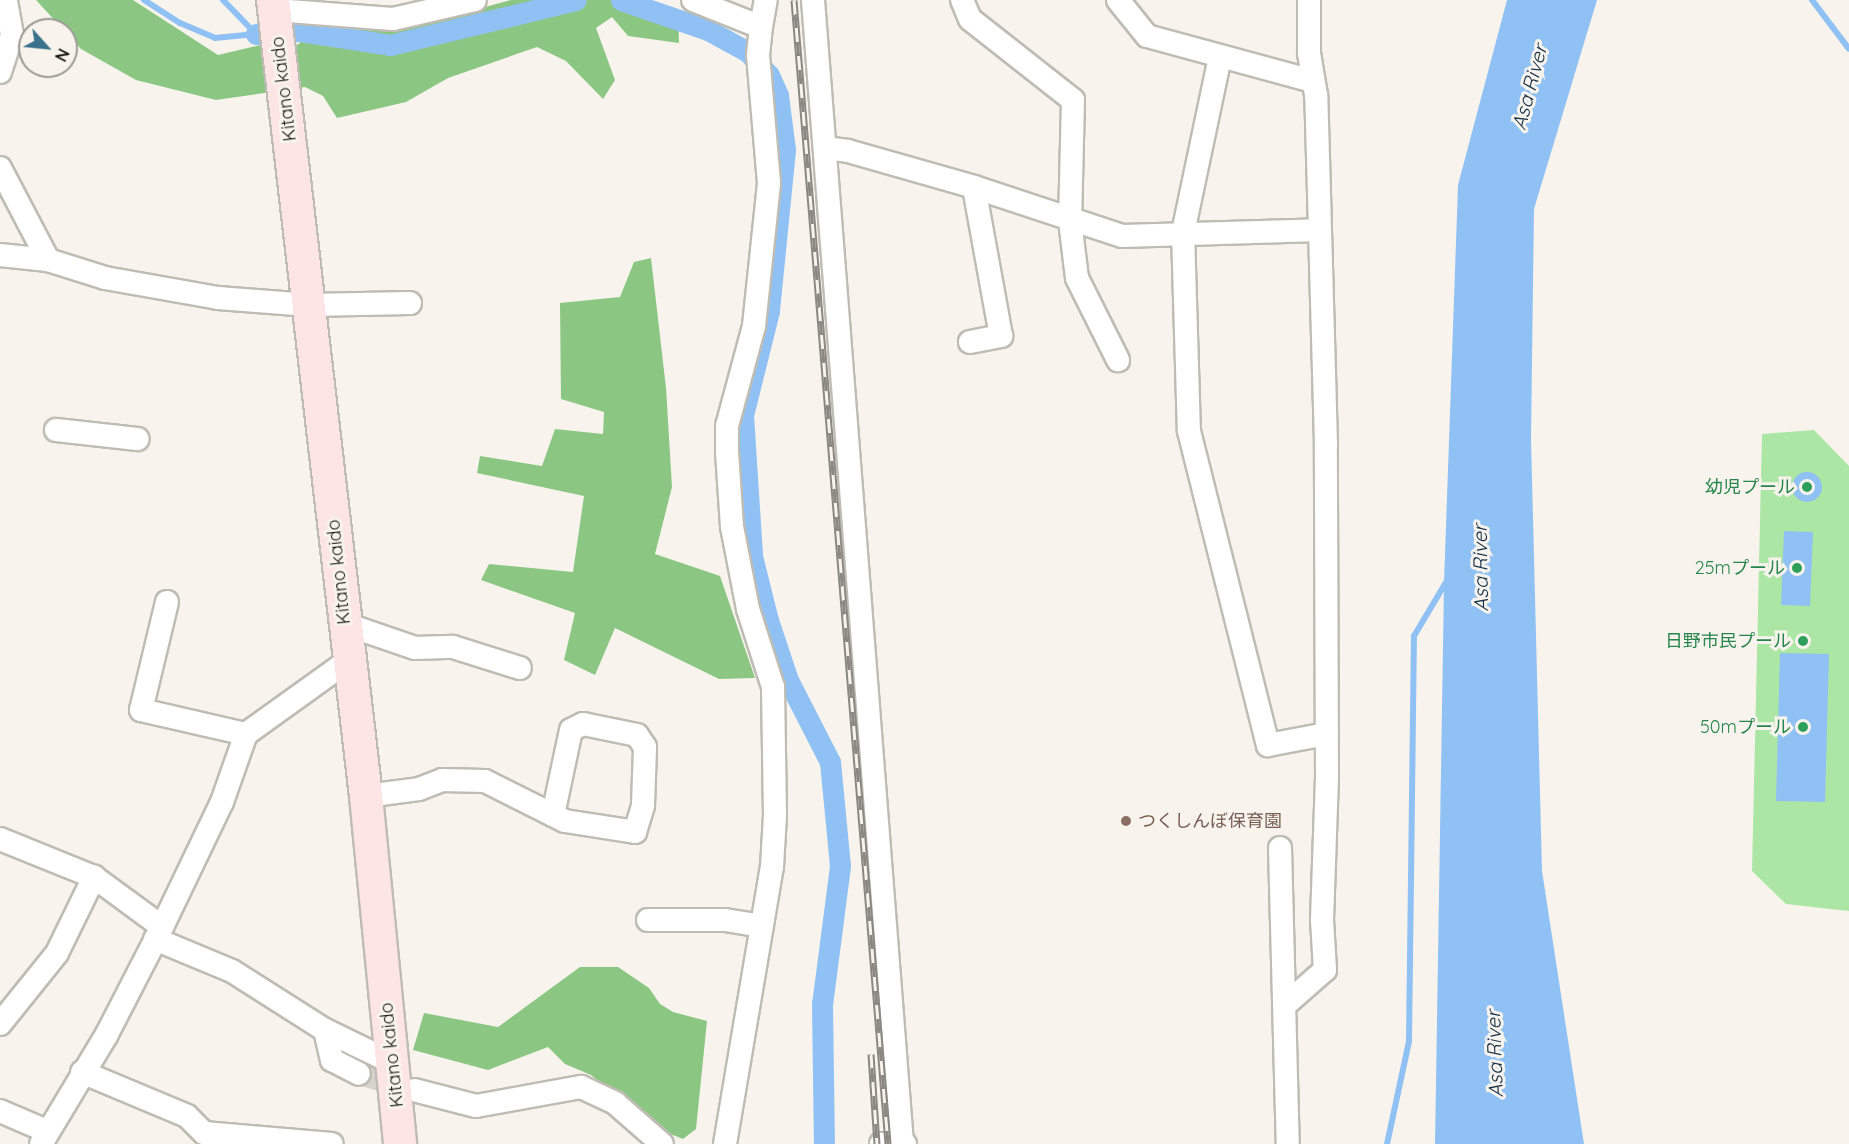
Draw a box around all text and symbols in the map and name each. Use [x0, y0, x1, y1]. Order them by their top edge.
north arrow [18, 18, 78, 78]
street label: Kitano kaido [267, 35, 301, 143]
water label: Asa River [1506, 42, 1552, 132]
text: N [51, 45, 74, 65]
place label: 幼児プール [1705, 476, 1795, 498]
marker: 幼児プール [1800, 480, 1814, 494]
street label: Kitano kaido [323, 519, 355, 625]
water label: Asa River [1467, 524, 1493, 612]
place label: 25mプール [1695, 557, 1785, 579]
marker: 25mプール [1790, 561, 1804, 575]
place label: 日野市民プール [1665, 630, 1791, 652]
marker: 日野市民プール [1796, 634, 1810, 648]
place label: 50mプール [1700, 716, 1791, 738]
marker: 50mプール [1796, 720, 1810, 734]
place label: つくしんぼ保育園 [1138, 810, 1282, 832]
marker: つくしんぼ保育園 [1119, 814, 1133, 828]
street label: Kitano kaido [376, 1002, 408, 1108]
water label: Asa River [1480, 1010, 1508, 1098]

